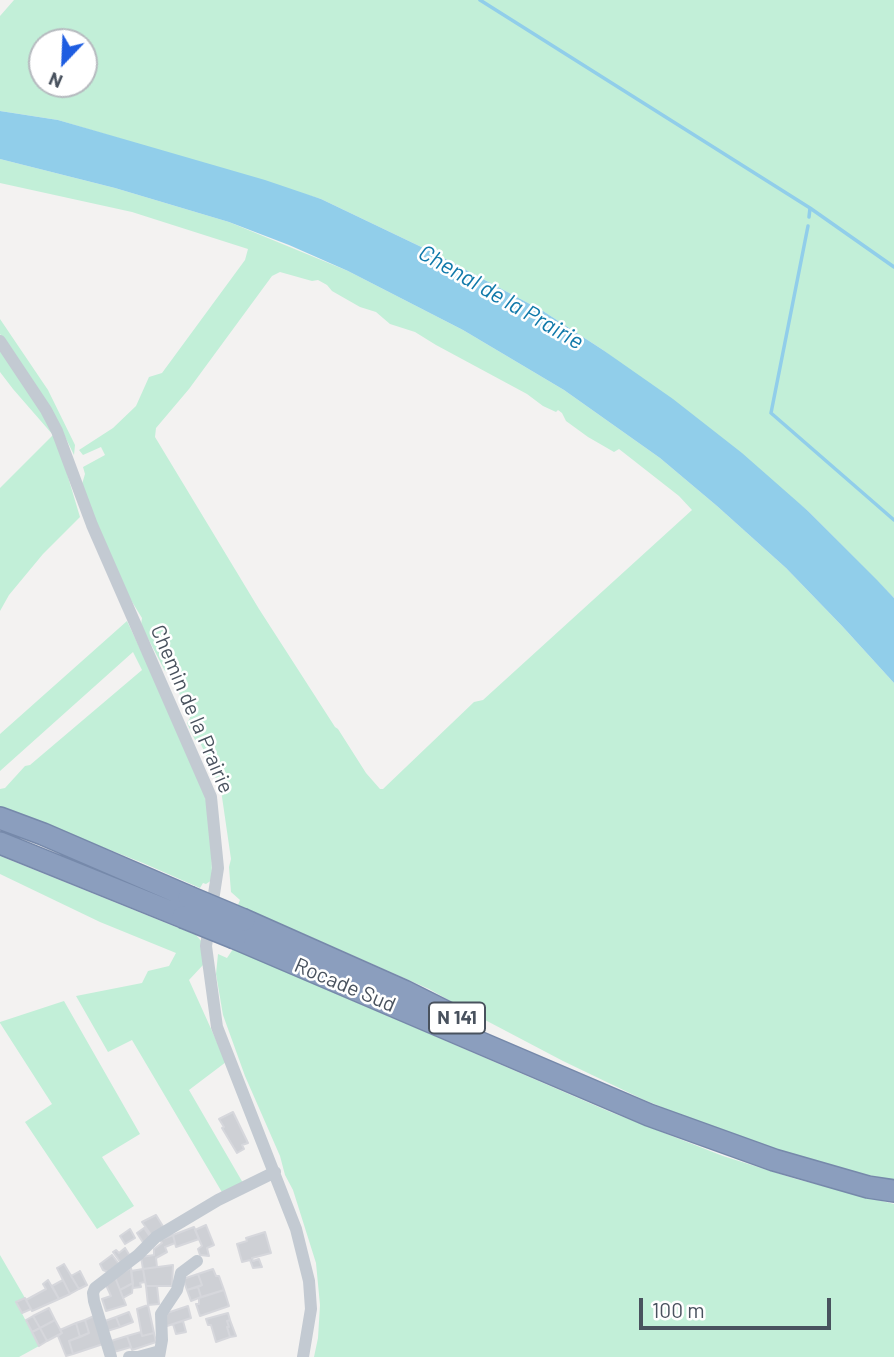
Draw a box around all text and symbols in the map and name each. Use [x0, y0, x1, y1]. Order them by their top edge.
north arrow [28, 28, 98, 98]
text: N [45, 68, 66, 94]
water label: Chenal de la Prairie [414, 239, 588, 355]
street label: Chemin de la Prairie [145, 621, 239, 797]
street label: Rocade Sud [290, 952, 400, 1018]
road number: N 141 [429, 1002, 485, 1034]
scale bar [642, 1284, 834, 1328]
text: 100 m [652, 1297, 705, 1322]

